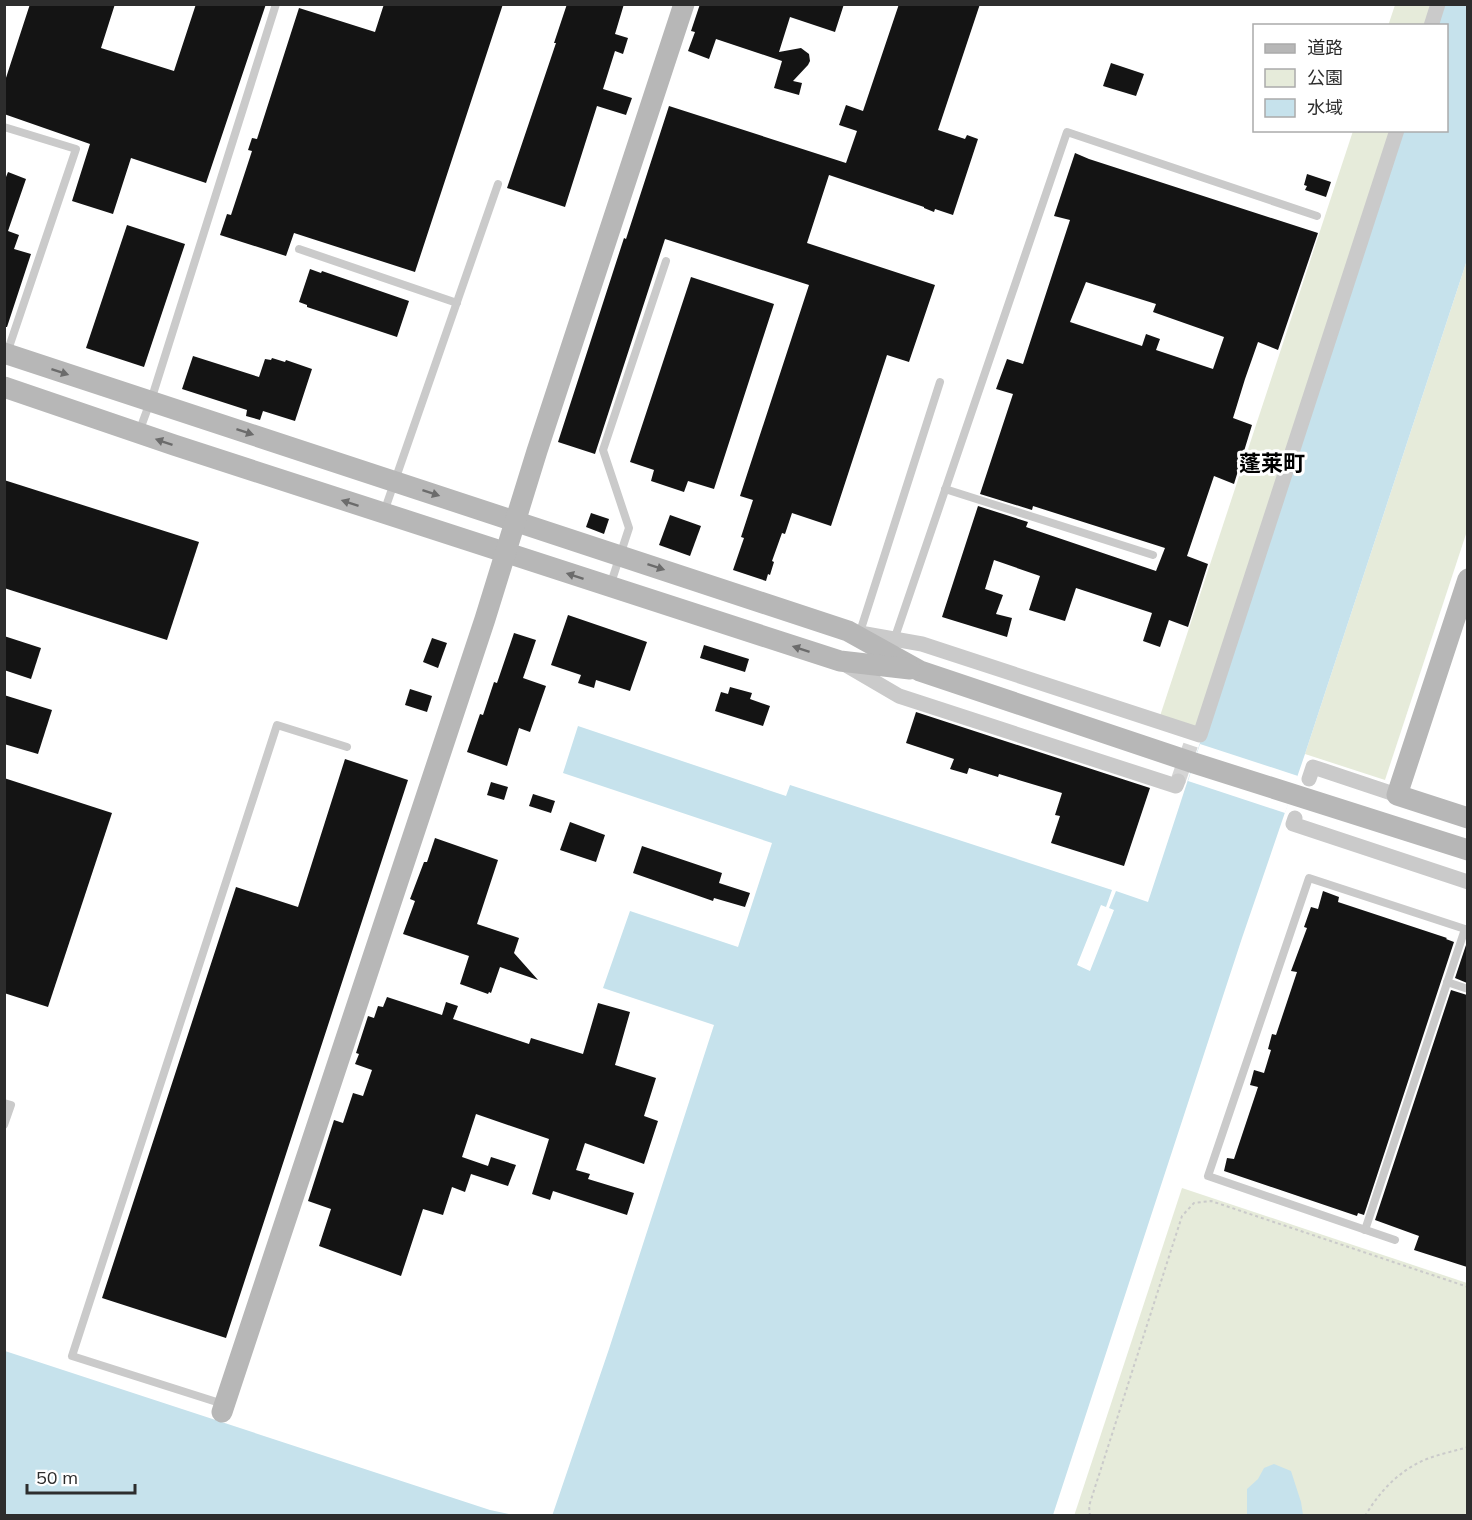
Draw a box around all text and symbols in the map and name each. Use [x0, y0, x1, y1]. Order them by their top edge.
legend [1253, 24, 1448, 132]
text: 道路 [1307, 36, 1343, 59]
text: 公園 [1307, 66, 1343, 89]
text: 水域 [1307, 96, 1343, 119]
one-way arrow [51, 367, 69, 377]
one-way arrow [236, 428, 254, 438]
one-way arrow [155, 437, 173, 446]
district label: 蓬莱町 [1239, 449, 1305, 477]
one-way arrow [422, 489, 440, 498]
one-way arrow [341, 497, 359, 507]
one-way arrow [647, 563, 665, 572]
one-way arrow [566, 571, 584, 580]
one-way arrow [792, 643, 810, 653]
scale bar [27, 1457, 135, 1495]
text: 50 m [36, 1466, 78, 1489]

